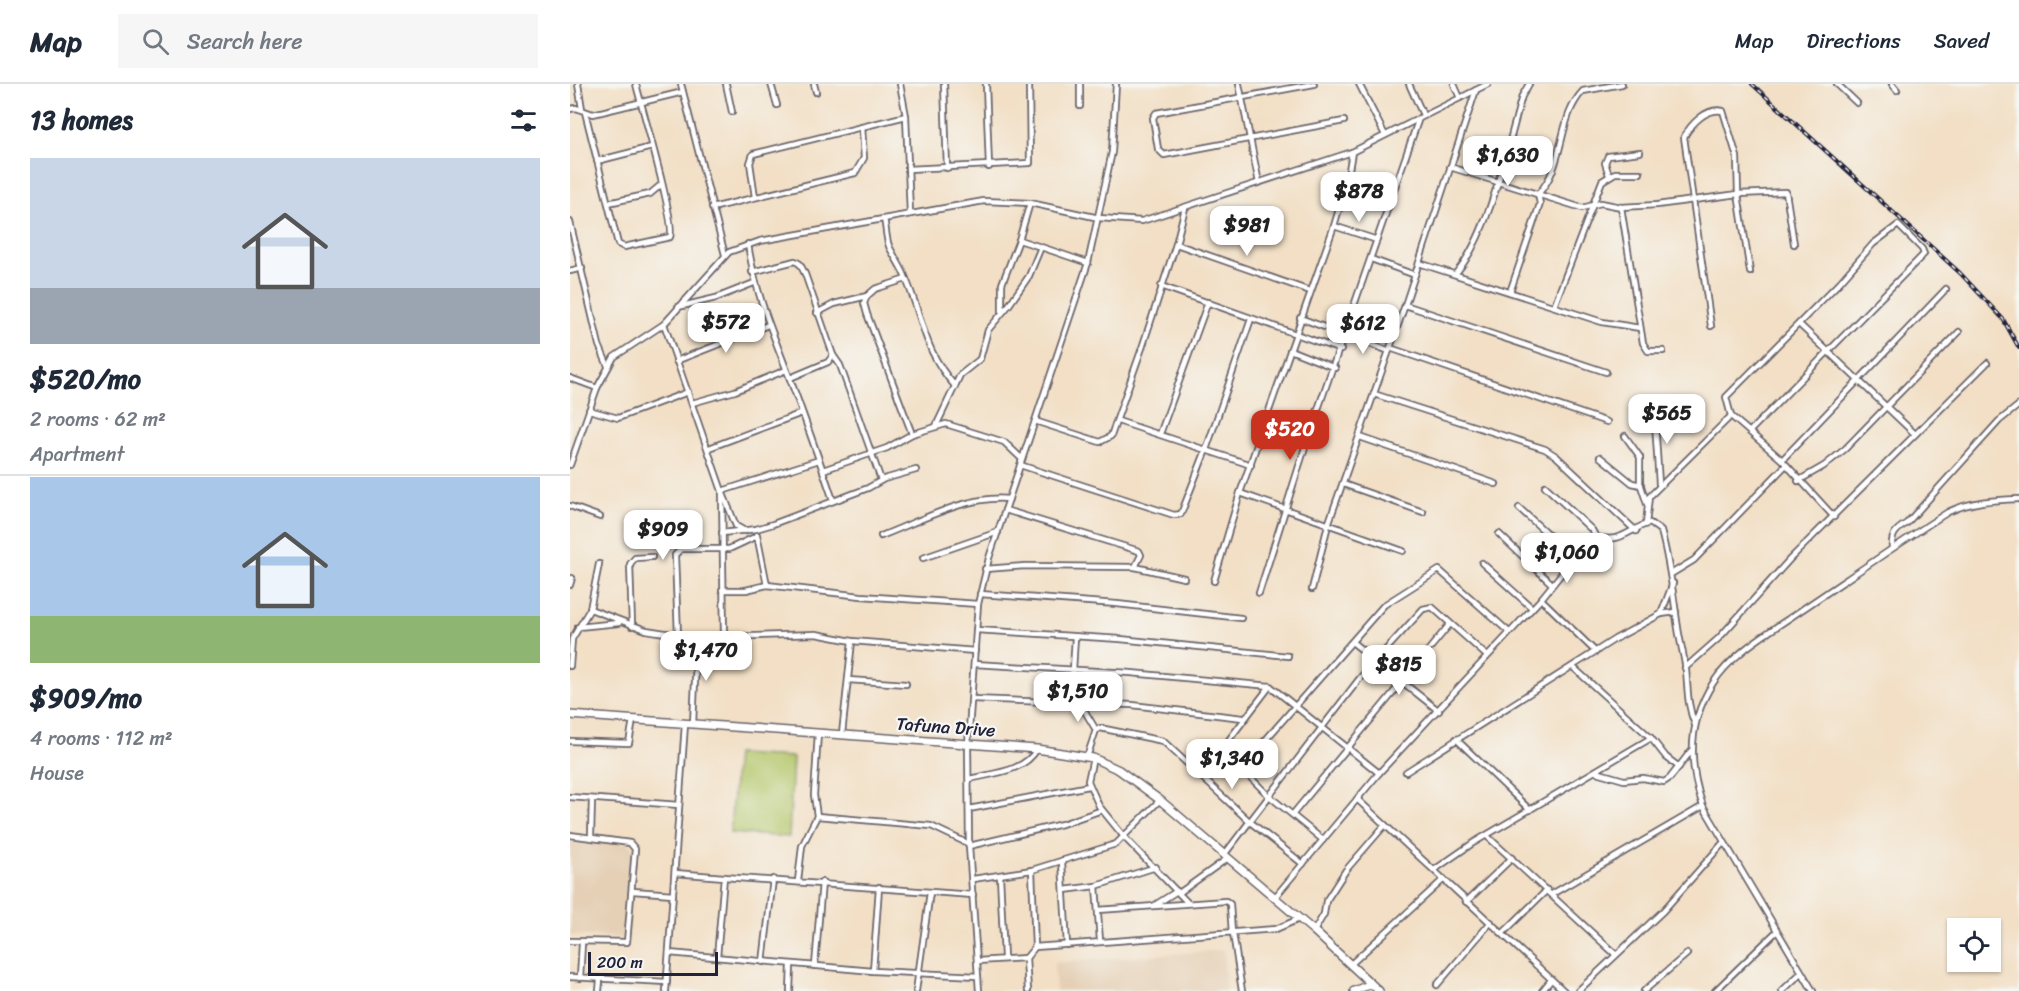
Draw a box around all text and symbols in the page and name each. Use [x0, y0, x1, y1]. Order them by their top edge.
search box [118, 14, 538, 68]
text: Map [30, 17, 82, 66]
text: Search here [187, 22, 303, 61]
text: Map [1735, 22, 1773, 60]
text: Directions [1806, 22, 1901, 60]
text: Saved [1934, 22, 1989, 60]
icon: search [139, 25, 172, 58]
text: 13 homes [30, 97, 133, 143]
icon: filters [507, 104, 540, 137]
pin: $1,630 [1459, 136, 1557, 187]
text: $1,630 [1477, 138, 1539, 173]
pin: $878 [1323, 172, 1395, 223]
text: $878 [1335, 174, 1384, 209]
icon: home [231, 197, 339, 305]
pin: $981 [1211, 206, 1283, 257]
text: $981 [1224, 208, 1270, 243]
pin: $572 [690, 303, 762, 354]
pin: $612 [1327, 304, 1399, 355]
text: $572 [702, 305, 750, 340]
text: $612 [1341, 306, 1385, 341]
text: $520/mo [30, 356, 141, 402]
pin: $565 [1631, 394, 1703, 445]
text: $565 [1642, 396, 1692, 431]
text: 2 rooms · 62 m² [30, 402, 166, 437]
pin: $520 [1254, 410, 1326, 461]
text: $520 [1265, 412, 1315, 447]
text: Apartment [30, 437, 124, 472]
pin: $909 [627, 510, 699, 561]
text: $909 [638, 512, 688, 547]
icon: home [231, 516, 339, 624]
pin: $1,060 [1518, 533, 1616, 584]
text: $1,060 [1535, 535, 1599, 570]
pin: $1,470 [657, 631, 755, 682]
text: $1,470 [674, 633, 738, 668]
pin: $815 [1363, 645, 1435, 696]
text: $815 [1376, 647, 1422, 682]
pin: $1,510 [1029, 672, 1127, 723]
text: $1,510 [1048, 674, 1108, 709]
text: $909/mo [30, 675, 142, 721]
street label: Tafuna Drive [895, 708, 997, 746]
text: 4 rooms · 112 m² [30, 721, 173, 756]
pin: $1,340 [1183, 739, 1281, 790]
text: $1,340 [1200, 741, 1264, 776]
text: House [30, 756, 84, 791]
map controls [1947, 918, 2001, 972]
button: locate [1947, 918, 2001, 972]
text: 200 m [597, 948, 643, 977]
scale bar [588, 949, 718, 976]

